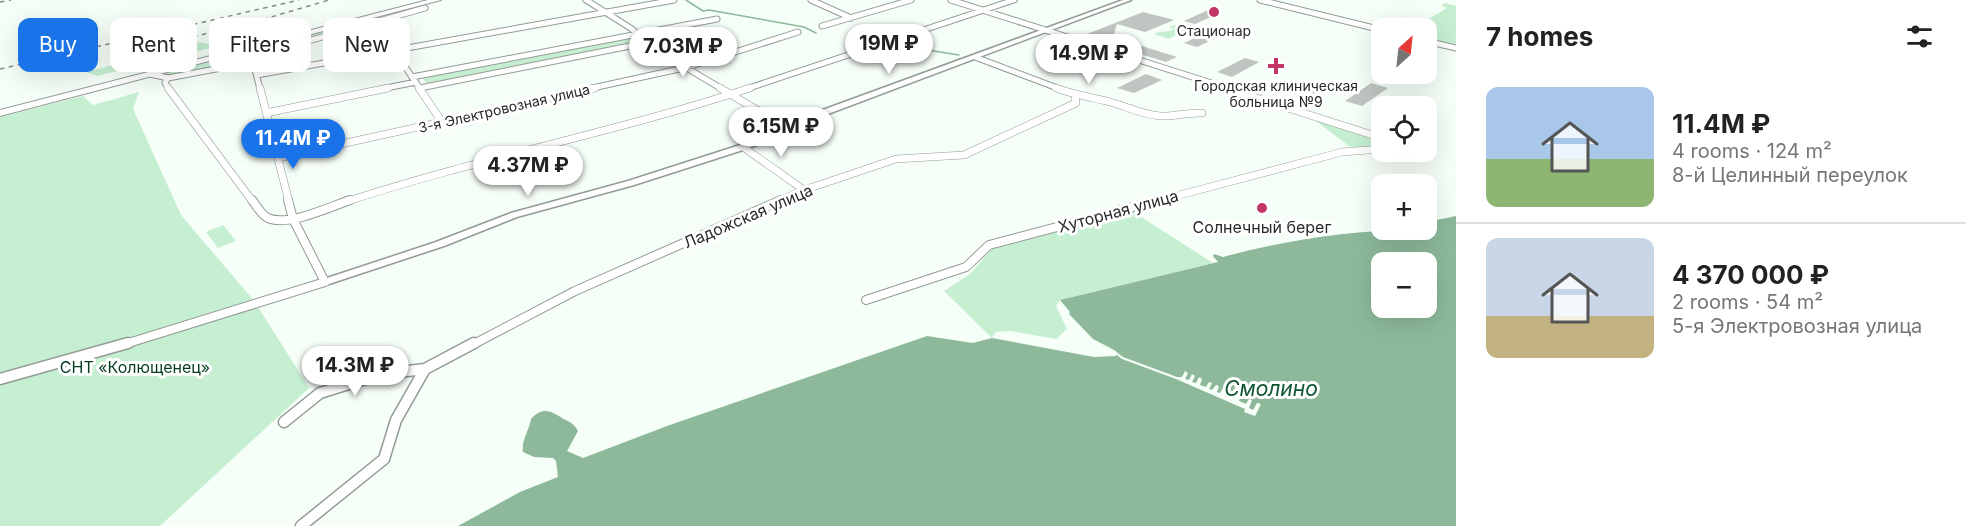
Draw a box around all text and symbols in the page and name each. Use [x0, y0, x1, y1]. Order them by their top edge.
marker: Стационар [1207, 5, 1221, 19]
chip: Buy [18, 18, 98, 72]
chip: Rent [110, 18, 197, 72]
chip: Filters [209, 18, 311, 72]
chip: New [323, 18, 410, 72]
north arrow [1371, 18, 1437, 84]
map controls [1371, 18, 1437, 318]
icon: filters [1903, 20, 1936, 53]
text: 7 homes [1486, 21, 1593, 52]
place label: Стационар [1177, 22, 1251, 39]
pin: 19M ₽ [847, 24, 931, 75]
pin: 7.03M ₽ [628, 27, 738, 78]
text: 19M ₽ [859, 31, 919, 55]
text: 7.03M ₽ [643, 34, 723, 58]
pin: 14.9M ₽ [1034, 34, 1144, 85]
text: 14.9M ₽ [1049, 41, 1129, 65]
marker: Городская клиническая больница №9 [1267, 57, 1285, 75]
place label: Городская клиническая больница №9 [1194, 77, 1358, 110]
street label: 3-я Электровозная улица [417, 80, 591, 136]
button: locate [1371, 96, 1437, 162]
pin: 6.15M ₽ [726, 107, 836, 158]
text: 11.4M ₽ [1672, 108, 1770, 139]
icon: home [1534, 111, 1606, 183]
text: 6.15M ₽ [743, 114, 819, 138]
pin: 11.4M ₽ [238, 119, 348, 170]
text: 11.4M ₽ [255, 126, 331, 150]
text: 4 rooms · 124 m² [1672, 139, 1832, 163]
pin: 4.37M ₽ [473, 146, 583, 197]
text: 4.37M ₽ [487, 153, 569, 177]
text: 8-й Целинный переулок [1672, 163, 1908, 187]
button: + [1371, 174, 1437, 240]
street label: Ладожская улица [680, 180, 816, 252]
street label: Хуторная улица [1056, 185, 1180, 237]
marker: Солнечный берег [1255, 201, 1269, 215]
place label: Солнечный берег [1193, 217, 1331, 237]
button: − [1371, 252, 1437, 318]
text: 4 370 000 ₽ [1672, 259, 1829, 290]
icon: home [1534, 262, 1606, 334]
text: 2 rooms · 54 m² [1672, 290, 1823, 314]
text: 5-я Электровозная улица [1672, 314, 1922, 338]
pin: 14.3M ₽ [300, 346, 410, 397]
text: 14.3M ₽ [316, 353, 394, 377]
park label: СНТ «Колющенец» [60, 357, 210, 377]
water label: Смолино [1224, 376, 1318, 401]

